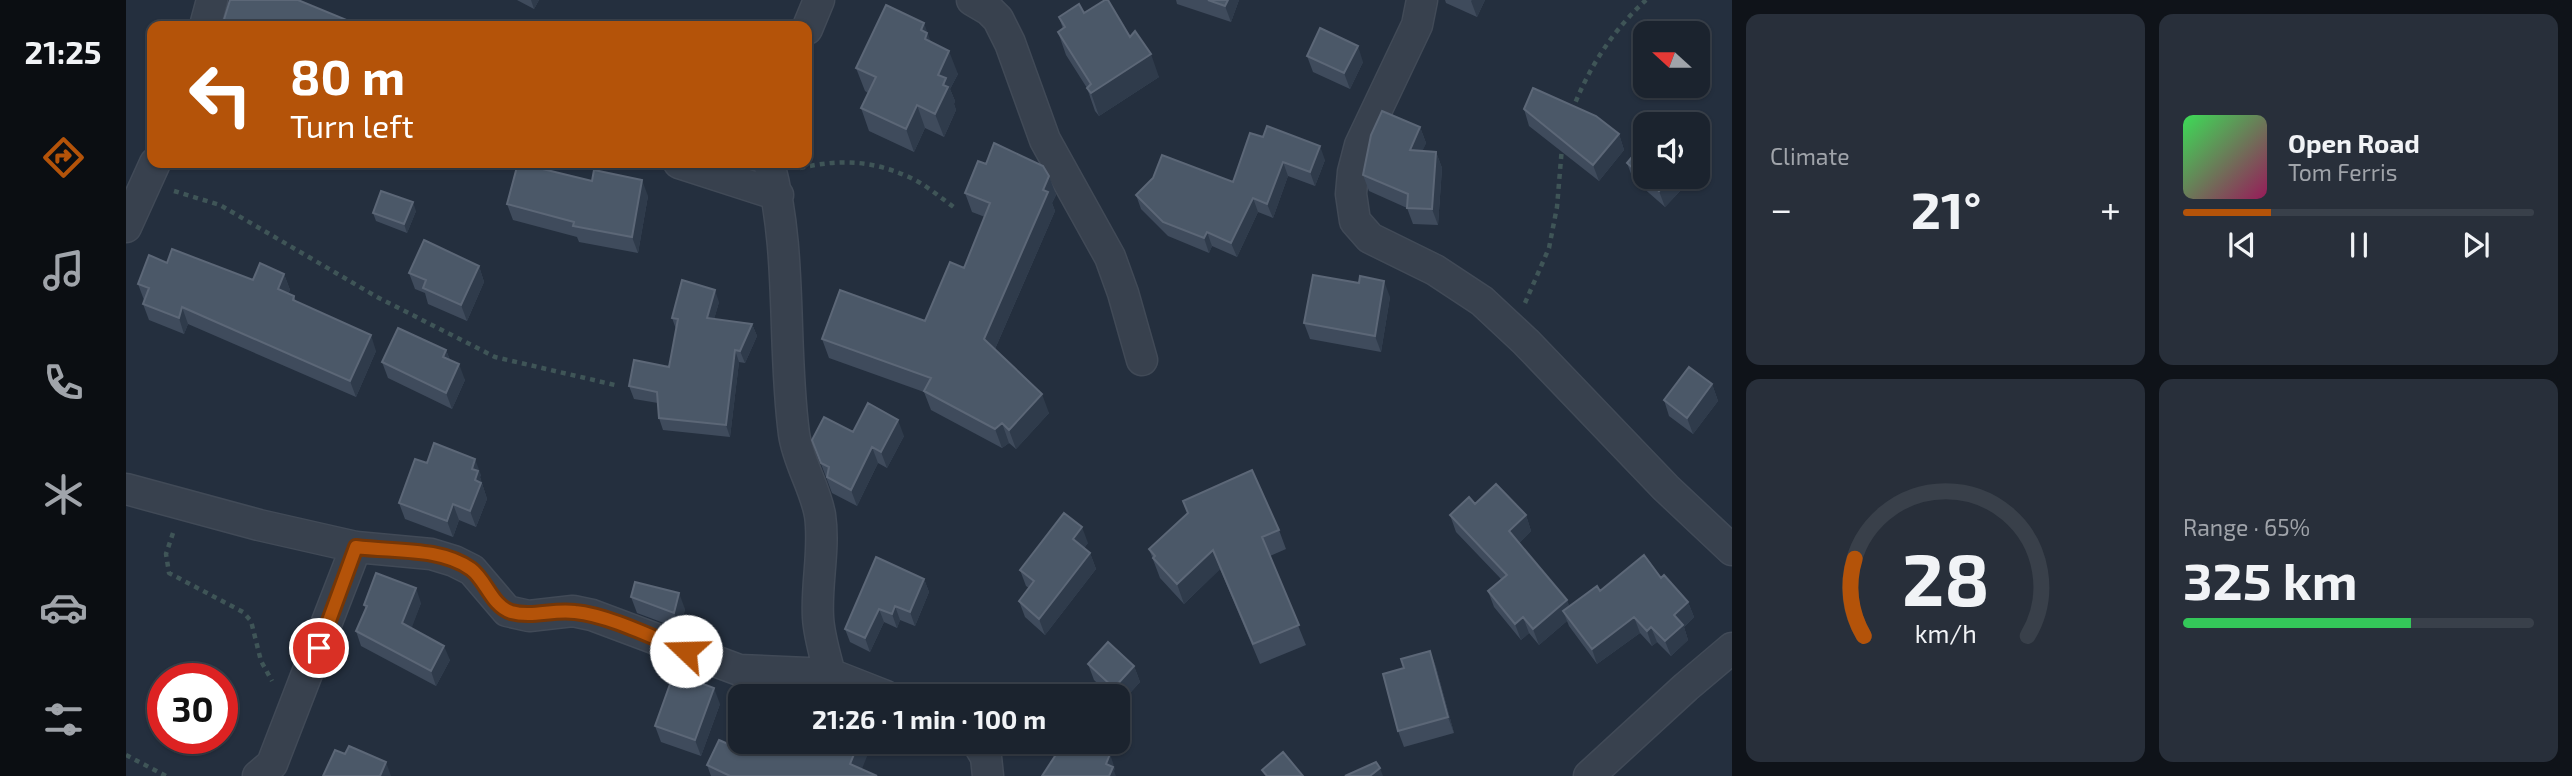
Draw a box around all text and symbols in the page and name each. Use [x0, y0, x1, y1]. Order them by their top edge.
north arrow [1633, 21, 1710, 98]
map controls [1633, 21, 1710, 189]
text: 21:25 [25, 32, 101, 70]
text: 80 m [290, 46, 405, 105]
icon: left [175, 49, 266, 140]
text: Turn left [290, 106, 414, 144]
button: sound [1633, 112, 1710, 189]
text: Open Road [2288, 127, 2420, 158]
icon: directions [39, 133, 88, 182]
text: Climate [1770, 142, 1850, 170]
text: Tom Ferris [2288, 158, 2397, 186]
text: 21° [1911, 177, 1981, 239]
text: − [1770, 185, 1792, 231]
text: + [2100, 185, 2121, 231]
icon: previous [2223, 226, 2261, 264]
icon: pause [2340, 226, 2378, 264]
icon: next [2457, 226, 2495, 264]
icon: music [39, 246, 88, 295]
icon: phone [39, 358, 88, 407]
icon: climate [39, 470, 88, 519]
text: Range · 65% [2183, 513, 2310, 541]
text: 28 [1902, 534, 1989, 622]
text: 325 km [2183, 548, 2358, 610]
icon: car [39, 583, 88, 632]
position arrow [649, 614, 723, 688]
pin [289, 618, 349, 678]
text: km/h [1914, 618, 1977, 648]
icon: arrive [300, 629, 338, 667]
speed limit sign: 30 [147, 663, 238, 754]
icon: filters [39, 695, 88, 744]
text: 21:26 · 1 min · 100 m [812, 703, 1046, 734]

